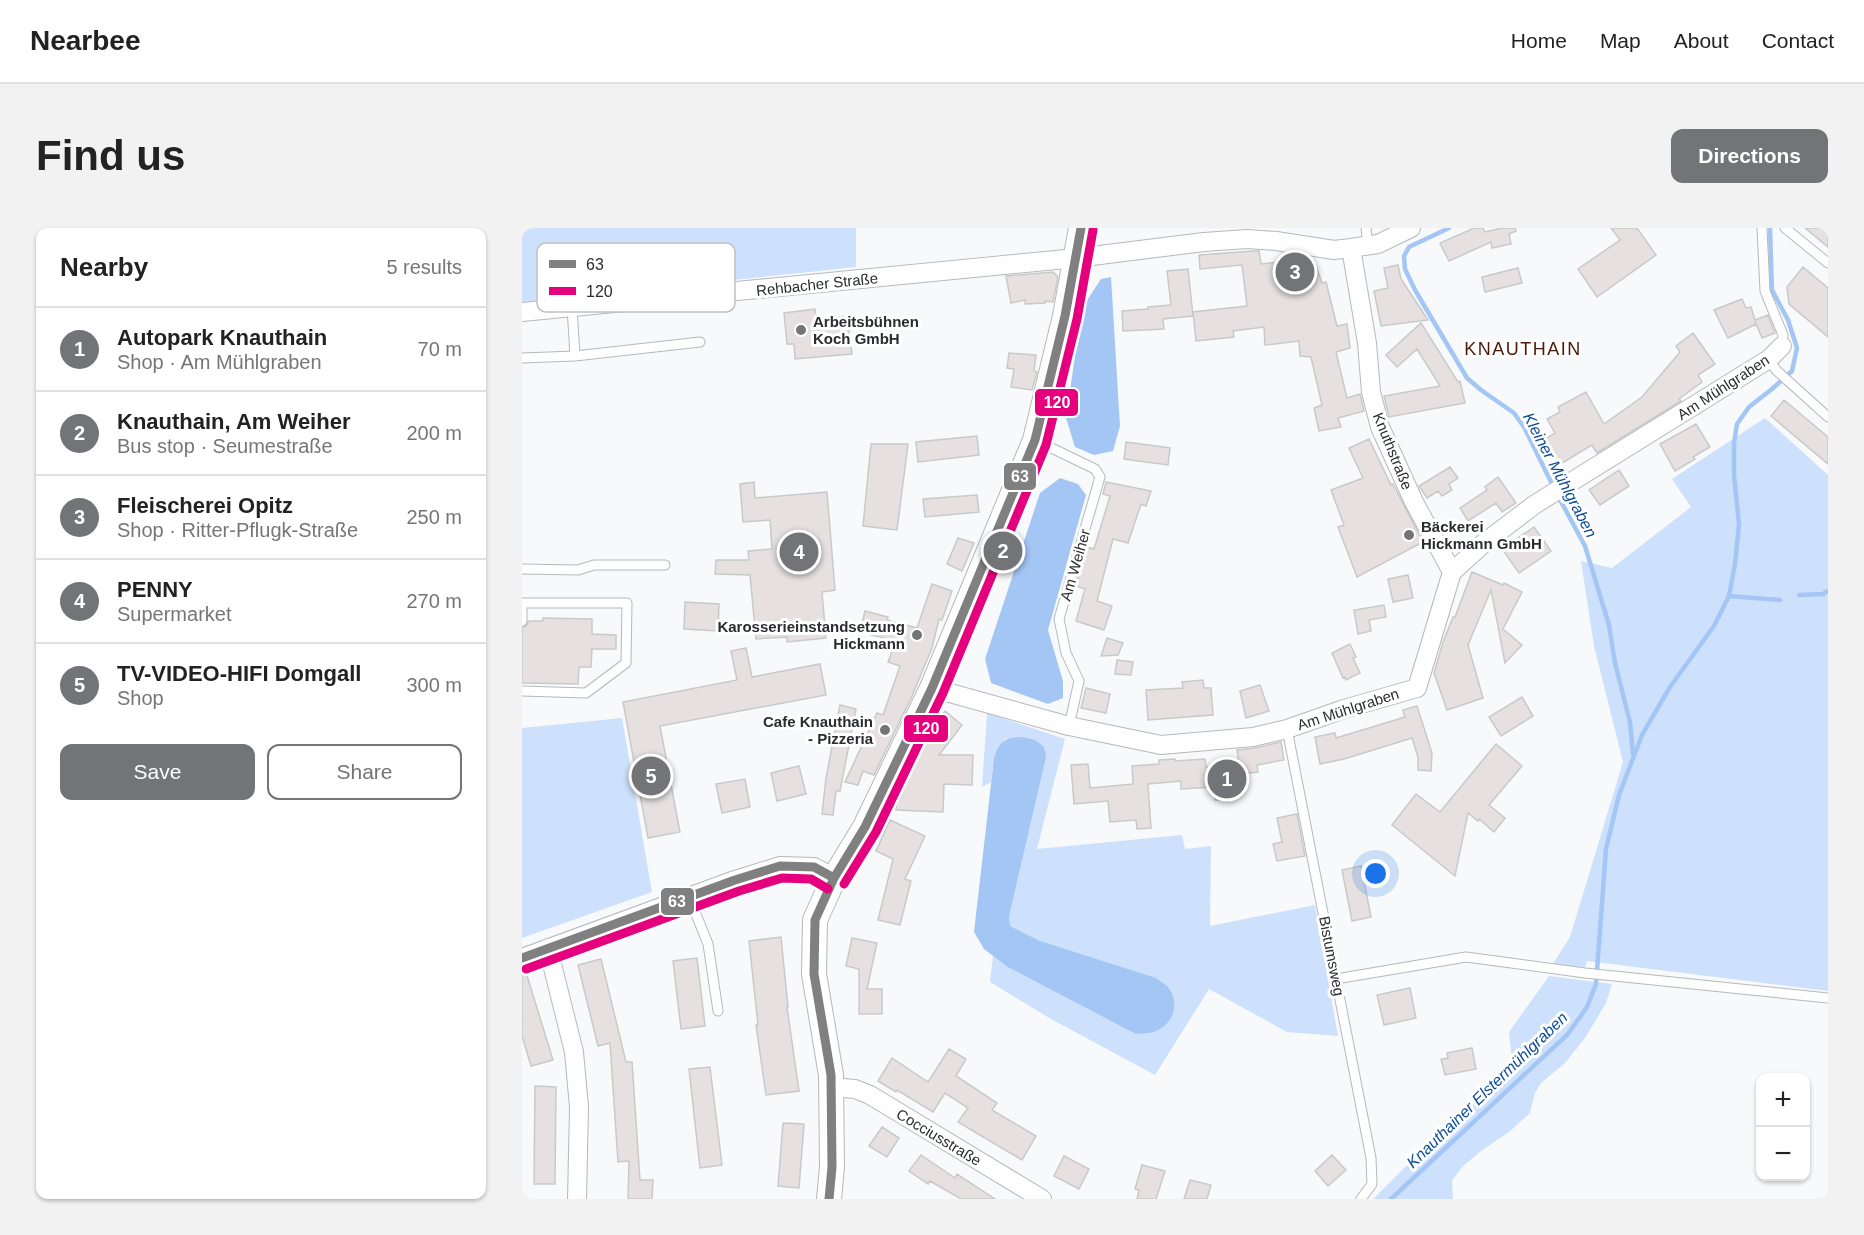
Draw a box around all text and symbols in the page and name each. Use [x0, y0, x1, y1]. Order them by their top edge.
text: Nearbee [30, 25, 141, 56]
text: Home [1511, 29, 1567, 52]
text: Map [1600, 29, 1641, 52]
text: About [1674, 29, 1729, 52]
text: Contact [1762, 29, 1834, 52]
button: Directions [1671, 129, 1828, 183]
text: Find us [36, 132, 185, 179]
legend [537, 243, 735, 312]
pin: 3 [1276, 250, 1314, 294]
text: Nearby [60, 252, 148, 282]
text: 5 results [386, 256, 462, 278]
text: 63 [586, 256, 604, 273]
street label: Rehbacher Straße [755, 269, 879, 299]
text: 120 [586, 283, 613, 300]
place label: Arbeitsbühnen Koch GmbH [813, 313, 919, 347]
marker: Arbeitsbühnen Koch GmbH [794, 323, 808, 337]
text: Autopark Knauthain [117, 325, 327, 350]
text: 1 [74, 338, 85, 360]
text: 70 m [418, 338, 462, 360]
district label: KNAUTHAIN [1464, 339, 1582, 359]
text: Shop · Am Mühlgraben [117, 351, 322, 373]
street label: Am Mühlgraben [1674, 351, 1772, 423]
line badge: 120 [1034, 388, 1079, 417]
text: 120 [1044, 394, 1070, 411]
text: Knauthain, Am Weiher [117, 409, 350, 434]
street label: Knuthstraße [1370, 410, 1416, 492]
water label: Kleiner Mühlgraben [1520, 410, 1600, 540]
text: 2 [74, 422, 85, 444]
text: 200 m [406, 422, 462, 444]
text: Bus stop · Seumestraße [117, 435, 333, 457]
line badge: 63 [1003, 462, 1037, 491]
text: 63 [1011, 468, 1029, 485]
text: Fleischerei Opitz [117, 493, 293, 518]
text: 3 [74, 506, 85, 528]
text: 250 m [406, 506, 462, 528]
place label: Bäckerei Hickmann GmbH [1421, 518, 1542, 552]
text: Shop · Ritter-Pflugk-Straße [117, 519, 358, 541]
street label: Am Weiher [1057, 527, 1093, 603]
pin: 2 [984, 528, 1022, 574]
marker: Bäckerei Hickmann GmbH [1402, 528, 1416, 542]
pin: 4 [780, 530, 818, 574]
text: PENNY [117, 577, 193, 602]
text: 4 [74, 590, 85, 612]
text: 270 m [406, 590, 462, 612]
text: Supermarket [117, 603, 232, 625]
place label: Karosserieinstandsetzung Hickmann [717, 618, 905, 652]
marker: Karosserieinstandsetzung Hickmann [910, 628, 924, 642]
text: TV-VIDEO-HIFI Domgall [117, 661, 361, 686]
text: 5 [74, 674, 85, 696]
text: 300 m [406, 674, 462, 696]
street label: Am Mühlgraben [1295, 685, 1401, 733]
text: Shop [117, 687, 164, 709]
place label: Cafe Knauthain - Pizzeria [763, 713, 874, 747]
line badge: 120 [903, 714, 949, 743]
text: 120 [913, 720, 939, 737]
marker: Cafe Knauthain - Pizzeria [878, 723, 892, 737]
button: Save [60, 744, 255, 800]
button: Share [267, 744, 462, 800]
pin: 5 [632, 754, 670, 798]
pin: 1 [1208, 756, 1246, 802]
your location [1361, 859, 1390, 888]
line badge: 63 [660, 887, 695, 916]
text: 63 [668, 893, 686, 910]
street label: Bistumsweg [1316, 915, 1348, 997]
water label: Knauthainer Elstermühlgraben [1403, 1009, 1571, 1171]
map controls [1756, 1073, 1810, 1181]
button: + [1756, 1073, 1810, 1127]
street label: Cocciusstraße [894, 1105, 984, 1169]
button: − [1756, 1127, 1810, 1181]

